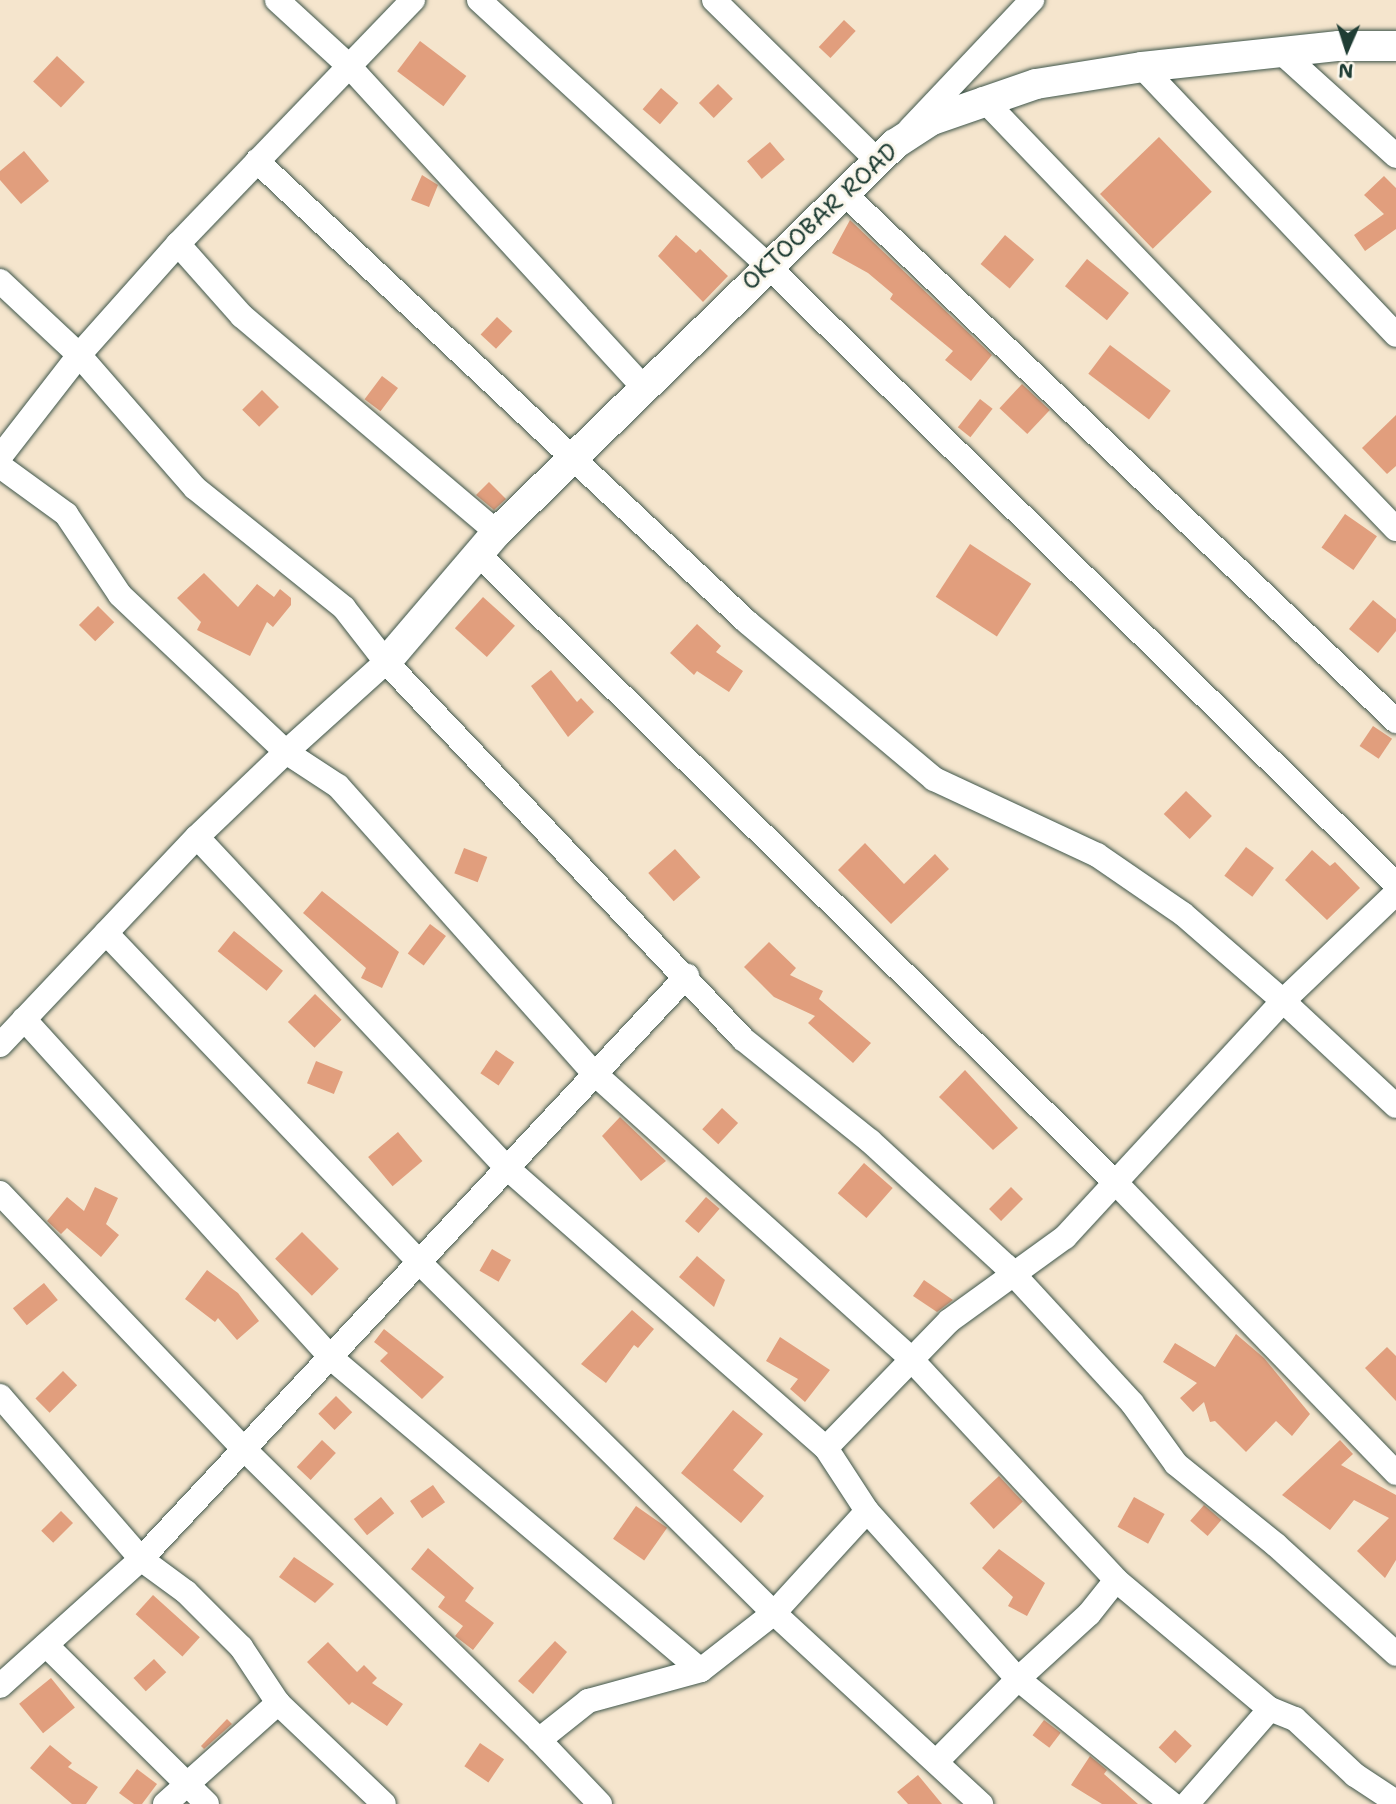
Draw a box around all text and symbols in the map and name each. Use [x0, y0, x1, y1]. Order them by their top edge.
north arrow [1312, 14, 1382, 84]
text: N [1338, 58, 1354, 83]
street label: OKTOOBAR ROAD [736, 137, 904, 297]

